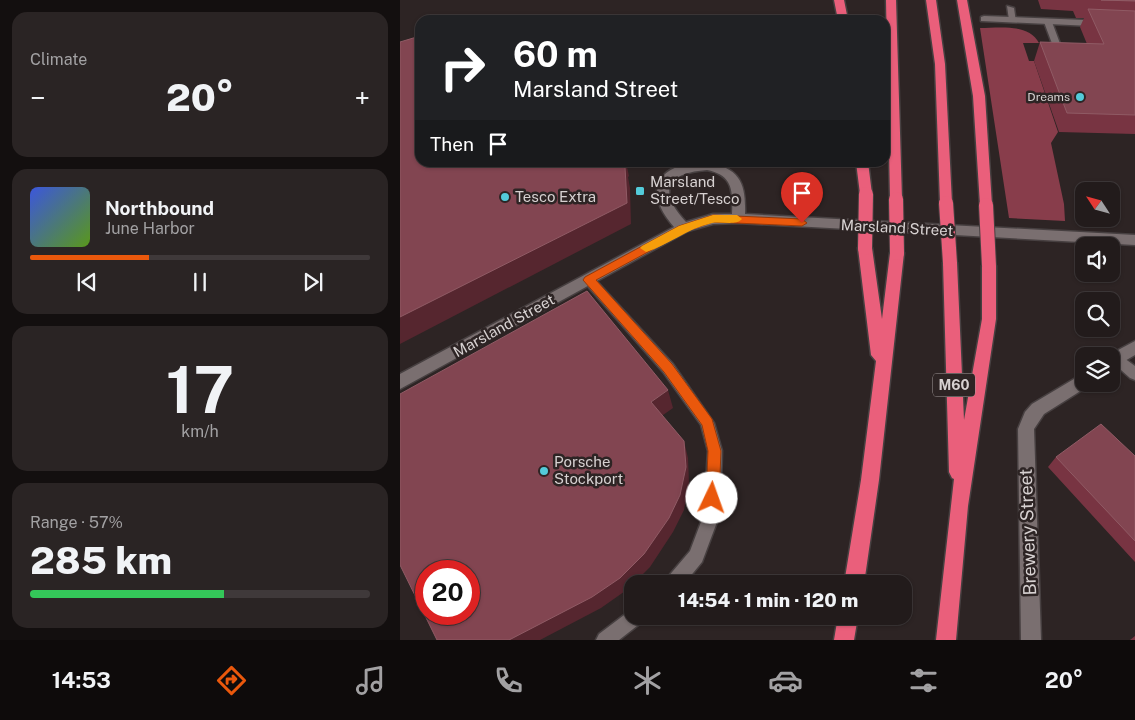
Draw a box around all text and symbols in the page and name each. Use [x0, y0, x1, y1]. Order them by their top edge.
text: 60 m [513, 34, 598, 75]
icon: right [430, 35, 495, 100]
text: Climate [30, 50, 87, 69]
text: 20° [166, 75, 234, 120]
text: Marsland Street [513, 76, 678, 102]
text: − [30, 81, 46, 114]
text: + [354, 81, 370, 114]
place label: Dreams [1027, 90, 1070, 104]
marker: Dreams [1074, 91, 1086, 103]
icon: arrive [484, 130, 512, 158]
text: Then [430, 133, 474, 155]
pin [781, 172, 823, 223]
place label: Marsland Street/Tesco [650, 173, 740, 207]
icon: arrive [788, 179, 816, 207]
north arrow [1075, 182, 1120, 228]
map controls [1075, 182, 1120, 392]
marker: Marsland Street/Tesco [634, 185, 646, 197]
place label: Tesco Extra [515, 188, 596, 205]
marker: Tesco Extra [499, 191, 511, 203]
text: Northbound [105, 197, 214, 219]
street label: Marsland Street [840, 216, 954, 239]
text: June Harbor [105, 219, 195, 238]
button: sound [1075, 237, 1120, 282]
icon: previous [73, 268, 101, 296]
icon: pause [186, 268, 214, 296]
icon: next [299, 268, 327, 296]
street label: Marsland Street [450, 291, 557, 360]
button: search [1075, 292, 1120, 337]
button: layers [1075, 347, 1120, 392]
text: 17 [166, 351, 234, 428]
road number: M60 [933, 374, 975, 396]
text: km/h [181, 422, 219, 441]
place label: Porsche Stockport [554, 453, 623, 487]
marker: Porsche Stockport [538, 465, 550, 477]
street label: Brewery Street [1015, 468, 1040, 596]
position arrow [685, 471, 737, 523]
text: Range · 57% [30, 513, 123, 532]
text: 285 km [30, 538, 172, 583]
speed limit sign: 20 [415, 560, 480, 625]
text: 14:54 · 1 min · 120 m [678, 589, 858, 611]
icon: directions [214, 663, 249, 698]
icon: music [353, 663, 388, 698]
icon: phone [491, 663, 526, 698]
icon: climate [630, 663, 665, 698]
icon: car [768, 663, 803, 698]
icon: filters [906, 663, 941, 698]
text: 14:53 [52, 667, 111, 693]
text: 20° [1045, 667, 1083, 693]

